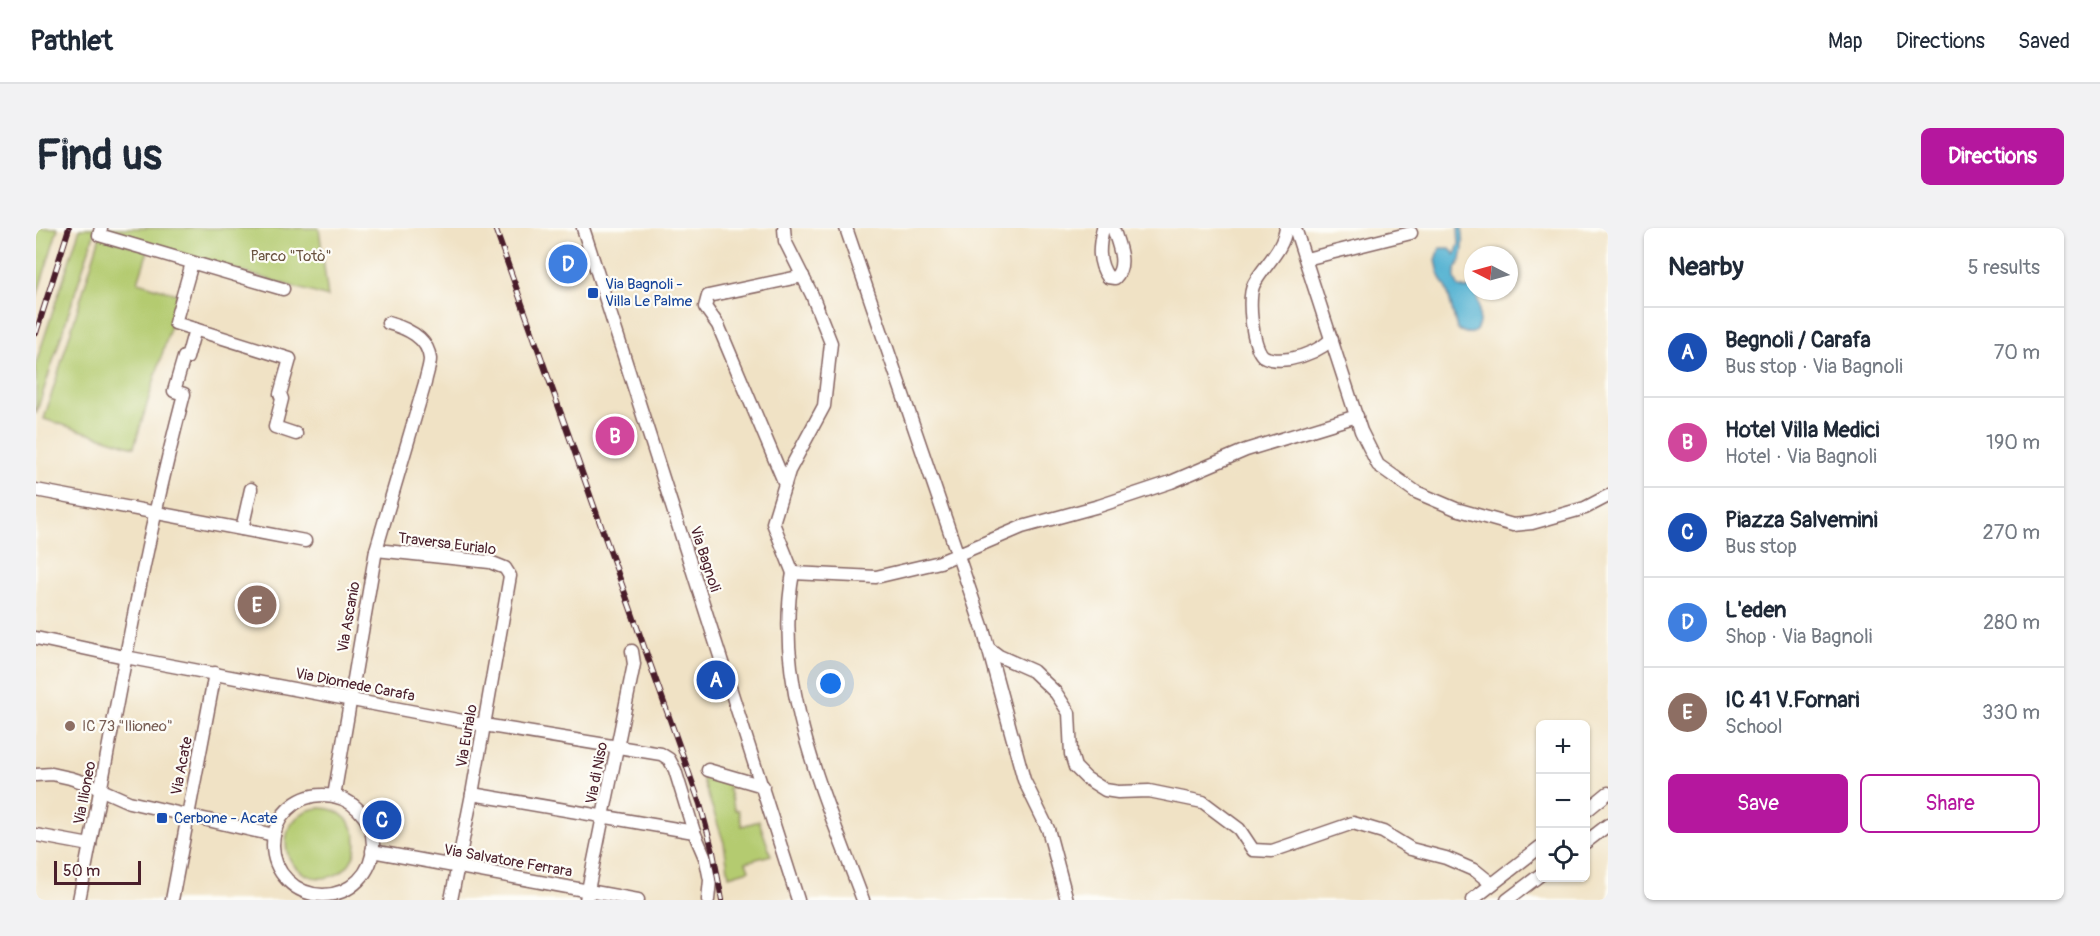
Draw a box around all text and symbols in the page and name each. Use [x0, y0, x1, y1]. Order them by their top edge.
text: Pathlet [30, 24, 113, 59]
text: Map [1828, 28, 1863, 55]
text: Directions [1896, 28, 1985, 55]
text: Saved [2018, 28, 2070, 55]
button: Directions [1921, 128, 2064, 185]
text: Find us [36, 130, 162, 182]
pin: D [548, 242, 588, 286]
north arrow [1464, 246, 1518, 300]
park label: Parco "Totò" [250, 247, 332, 266]
text: Nearby [1668, 251, 1744, 283]
text: 5 results [1968, 255, 2040, 280]
place label: Via Bagnoli - Villa Le Palme [605, 275, 693, 311]
marker: Via Bagnoli - Villa Le Palme [586, 286, 600, 300]
text: Begnoli / Carafa [1725, 326, 1871, 354]
text: A [1681, 340, 1694, 365]
text: 70 m [1994, 340, 2040, 365]
text: Bus stop · Via Bagnoli [1725, 354, 1903, 379]
pin: B [596, 414, 634, 458]
text: Hotel Villa Medici [1725, 416, 1880, 444]
text: B [1682, 430, 1693, 455]
text: 190 m [1986, 430, 2040, 455]
text: Hotel · Via Bagnoli [1725, 444, 1877, 469]
text: Piazza Salvemini [1725, 506, 1878, 534]
text: C [1681, 520, 1694, 545]
text: 270 m [1982, 520, 2040, 545]
street label: Via Bagnoli [685, 524, 725, 595]
street label: Traversa Eurialo [397, 529, 497, 559]
text: Bus stop [1725, 534, 1797, 559]
street label: Via Ascanio [333, 580, 365, 654]
pin: E [238, 582, 276, 628]
text: L'eden [1725, 596, 1786, 624]
text: D [1681, 610, 1694, 635]
text: 280 m [1983, 610, 2040, 635]
text: Shop · Via Bagnoli [1725, 624, 1872, 649]
pin: A [696, 658, 736, 702]
street label: Via Diomede Carafa [294, 664, 416, 706]
your location [816, 669, 845, 698]
text: IC 41 V.Fornari [1725, 686, 1860, 714]
text: E [1682, 700, 1693, 725]
text: 330 m [1982, 700, 2040, 725]
street label: Via Eurialo [452, 703, 482, 769]
text: School [1725, 714, 1782, 739]
place label: IC 73 "Ilioneo" [82, 717, 173, 736]
marker: IC 73 "Ilioneo" [63, 719, 77, 733]
map controls [1536, 720, 1590, 882]
button: + [1536, 720, 1590, 774]
street label: Via Acate [167, 735, 197, 797]
street label: Via di Niso [582, 740, 612, 806]
street label: Via Ilioneo [70, 760, 100, 826]
button: − [1536, 774, 1590, 828]
button: Save [1668, 774, 1848, 833]
button: Share [1860, 774, 2040, 833]
pin: C [362, 798, 402, 842]
place label: Cerbone - Acate [174, 809, 278, 828]
marker: Cerbone - Acate [155, 811, 169, 825]
button: locate [1536, 828, 1590, 882]
street label: Via Salvatore Ferrara [442, 840, 574, 882]
scale bar [54, 858, 141, 886]
text: 50 m [63, 861, 100, 881]

